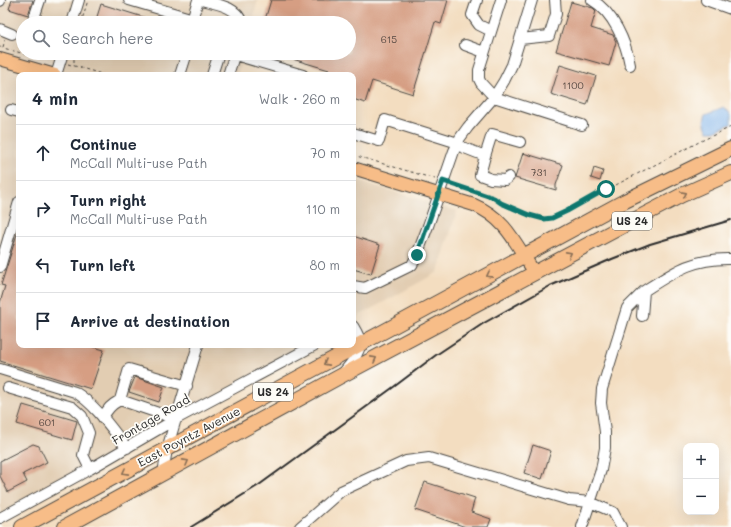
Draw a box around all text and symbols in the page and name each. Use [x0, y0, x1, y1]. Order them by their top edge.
search box [16, 16, 356, 60]
icon: search [30, 27, 52, 49]
text: Search here [62, 28, 153, 48]
house number: 615 [381, 32, 397, 46]
house number: 1100 [562, 78, 584, 92]
text: 4 min [32, 87, 78, 109]
text: Walk · 260 m [259, 90, 340, 107]
text: Continue [70, 134, 137, 154]
icon: ahead [32, 142, 54, 164]
text: 70 m [310, 144, 340, 161]
text: McCall Multi-use Path [70, 154, 207, 171]
house number: 731 [531, 165, 547, 179]
route start [597, 180, 615, 198]
text: Turn right [70, 190, 147, 210]
one-way arrow [680, 191, 687, 199]
icon: right [32, 198, 54, 220]
text: 110 m [306, 200, 340, 217]
text: McCall Multi-use Path [70, 210, 207, 227]
road number: US 24 [612, 212, 652, 230]
route end [408, 246, 426, 264]
one-way arrow [565, 252, 572, 259]
icon: left [32, 254, 54, 276]
text: Turn left [70, 255, 135, 275]
text: 80 m [310, 256, 340, 273]
one-way arrow [486, 270, 493, 278]
icon: arrive [32, 310, 54, 332]
text: Arrive at destination [70, 311, 230, 331]
one-way arrow [369, 356, 377, 364]
one-way arrow [322, 359, 330, 366]
road number: US 24 [253, 383, 293, 401]
street label: Frontage Road [109, 390, 193, 448]
street label: East Poyntz Avenue [134, 402, 243, 470]
house number: 601 [39, 415, 55, 429]
map controls [683, 443, 719, 515]
button: + [683, 443, 719, 479]
one-way arrow [182, 459, 189, 466]
one-way arrow [122, 467, 129, 474]
button: − [683, 479, 719, 515]

